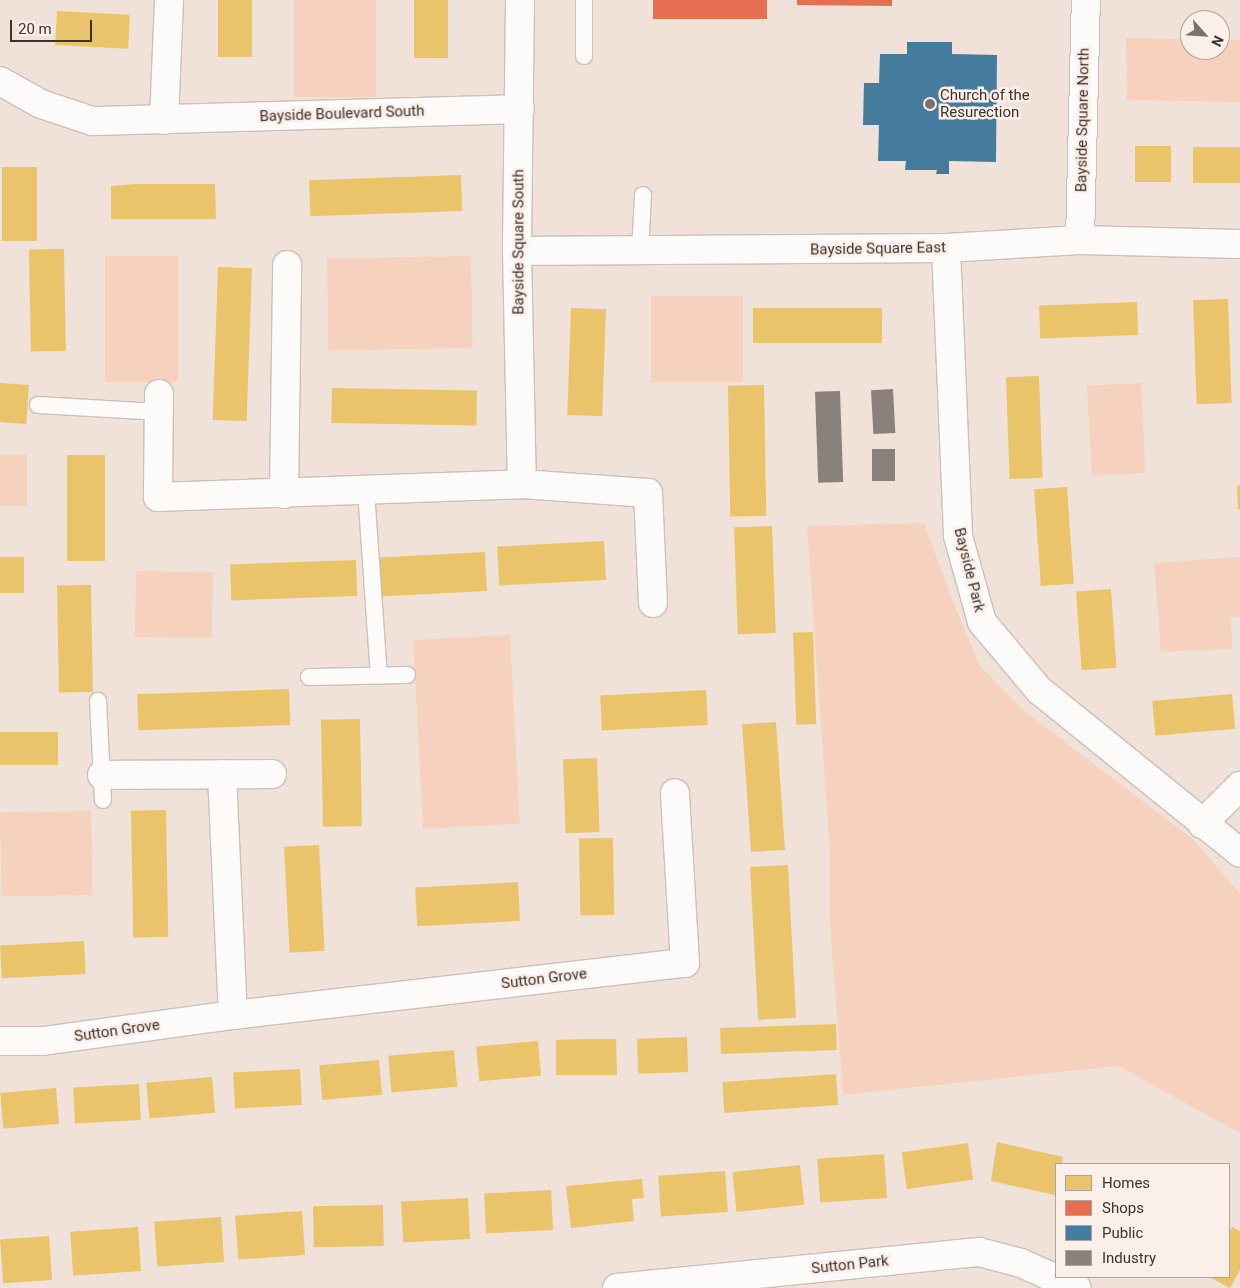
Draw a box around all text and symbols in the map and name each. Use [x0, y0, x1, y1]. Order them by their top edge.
scale bar [12, 10, 95, 42]
north arrow [1180, 10, 1230, 60]
text: 20 m [18, 20, 52, 38]
text: N [1208, 33, 1227, 49]
street label: Bayside Square North [1073, 48, 1093, 192]
place label: Church of the Resurection [940, 86, 1030, 121]
marker: Church of the Resurection [924, 98, 936, 110]
street label: Bayside Boulevard South [259, 102, 425, 126]
street label: Bayside Square South [510, 169, 528, 315]
street label: Bayside Square East [810, 239, 946, 259]
street label: Bayside Park [950, 526, 988, 614]
street label: Sutton Grove [500, 965, 588, 993]
street label: Sutton Grove [73, 1016, 161, 1046]
legend [1055, 1163, 1230, 1278]
text: Homes [1102, 1174, 1150, 1192]
text: Shops [1102, 1199, 1144, 1217]
text: Public [1102, 1224, 1143, 1242]
text: Industry [1102, 1249, 1156, 1267]
street label: Sutton Park [810, 1252, 890, 1278]

